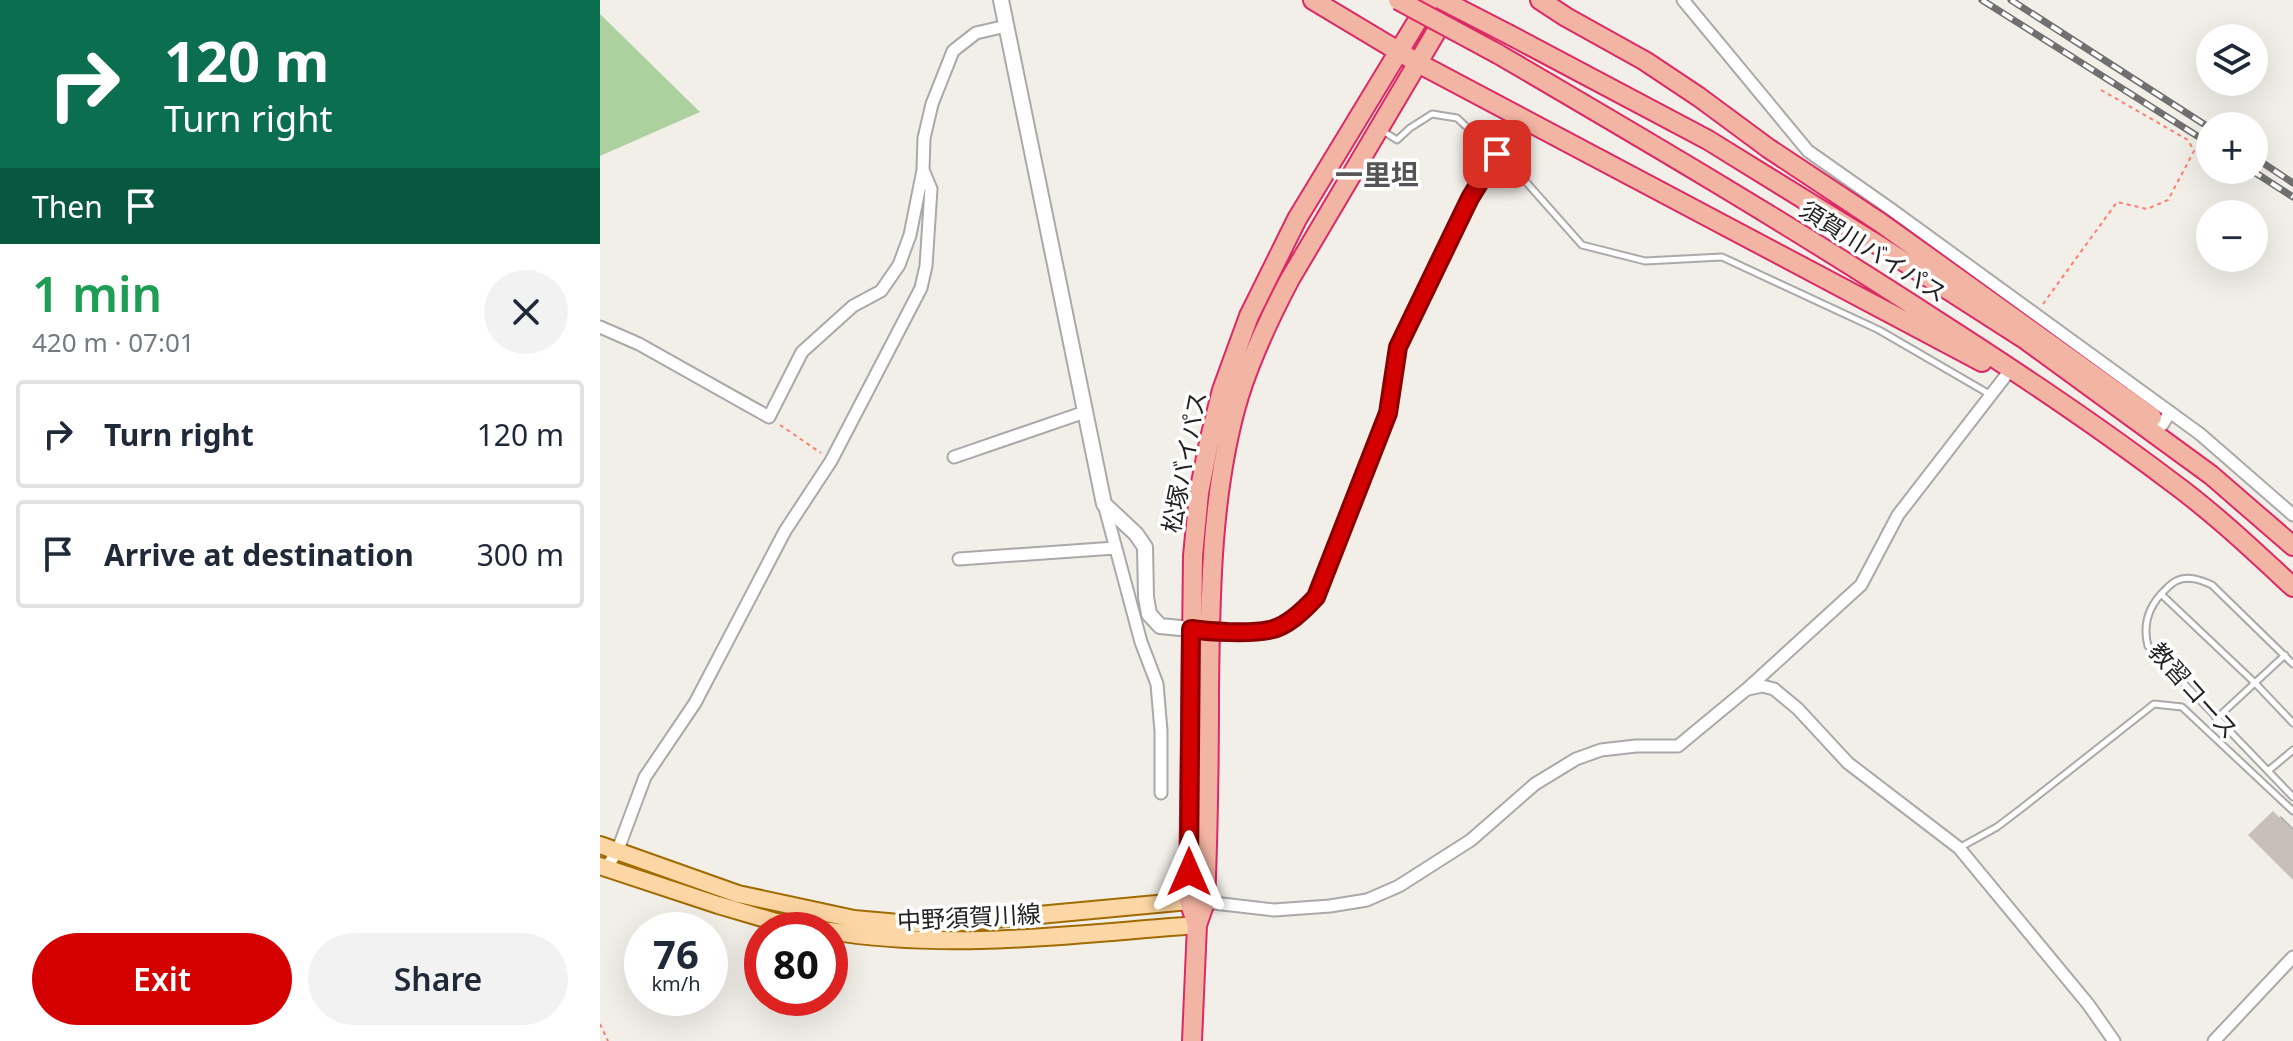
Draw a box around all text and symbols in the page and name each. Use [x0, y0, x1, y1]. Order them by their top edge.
text: 120 m [164, 22, 329, 98]
map controls [2196, 24, 2268, 272]
button: layers [2196, 24, 2268, 96]
icon: right [32, 32, 136, 136]
text: Turn right [164, 94, 332, 143]
button: + [2196, 112, 2268, 184]
pin [1463, 120, 1531, 188]
icon: arrive [1475, 132, 1519, 176]
district label: 一里坦 [1335, 155, 1419, 193]
icon: arrive [119, 184, 163, 228]
text: Then [32, 186, 103, 227]
street label: 須賀川バイパス [1794, 192, 1954, 309]
button: − [2196, 200, 2268, 272]
text: 1 min [32, 261, 162, 326]
button: close [484, 270, 568, 354]
text: 420 m · 07:01 [32, 324, 195, 360]
street label: 松塚バイパス [1154, 388, 1213, 535]
icon: right [36, 412, 80, 456]
text: Turn right [104, 414, 254, 455]
text: 120 m [477, 414, 564, 455]
icon: arrive [36, 532, 80, 576]
text: Arrive at destination [104, 534, 414, 575]
text: 300 m [477, 534, 564, 575]
street label: 教習コース [2142, 635, 2246, 745]
position arrow [1147, 830, 1231, 914]
street label: 中野須賀川線 [896, 896, 1042, 937]
speed limit sign: 80 [744, 912, 848, 1016]
text: 76 [653, 926, 699, 981]
button: Exit [32, 933, 292, 1025]
button: Share [308, 933, 568, 1025]
text: km/h [651, 970, 701, 997]

